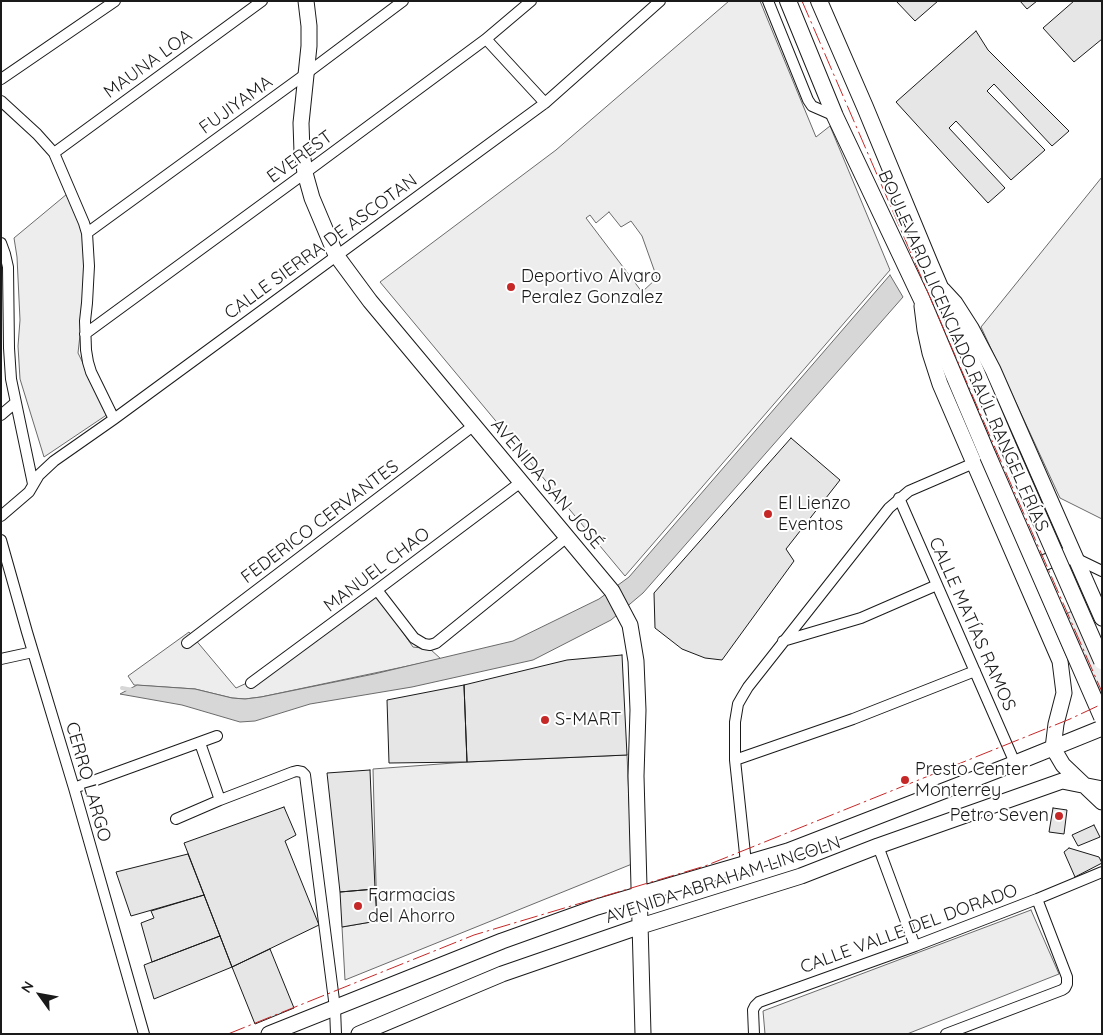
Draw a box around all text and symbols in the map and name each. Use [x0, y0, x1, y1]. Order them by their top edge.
street label: MAUNA LOA [100, 25, 196, 103]
street label: FUJIYAMA [195, 71, 277, 139]
street label: EVEREST [263, 126, 337, 188]
street label: BOULEVARD LICENCIADO RAÚL RANGEL FRÍAS [873, 167, 1053, 535]
street label: CALLE SIERRA DE ASCOTAN [220, 170, 422, 324]
place label: Deportivo Alvaro Peralez Gonzalez [521, 266, 663, 308]
marker: Deportivo Alvaro Peralez Gonzalez [505, 281, 517, 293]
street label: AVENIDA SAN JOSÉ [486, 414, 608, 554]
street label: FEDERICO CERVANTES [237, 456, 403, 588]
place label: El Lienzo Eventos [778, 493, 851, 536]
marker: El Lienzo Eventos [762, 508, 774, 520]
street label: MANUEL CHAO [320, 523, 434, 617]
street label: CALLE MATÍAS RAMOS [924, 534, 1020, 714]
place label: S-MART [555, 709, 621, 731]
marker: S-MART [539, 714, 551, 726]
street label: CERRO LARGO [61, 719, 115, 845]
place label: Presto Center Monterrey [915, 759, 1028, 802]
marker: Presto Center Monterrey [899, 774, 911, 786]
place label: Petro Seven [950, 805, 1049, 827]
marker: Petro Seven [1053, 810, 1065, 822]
street label: AVENIDA ABRAHAM LINCOLN [603, 832, 843, 928]
street label: CALLE VALLE DEL DORADO [797, 880, 1021, 978]
place label: Farmacias del Ahorro [368, 885, 456, 928]
marker: Farmacias del Ahorro [352, 900, 364, 912]
north arrow [15, 970, 65, 1020]
text: N [17, 978, 38, 996]

